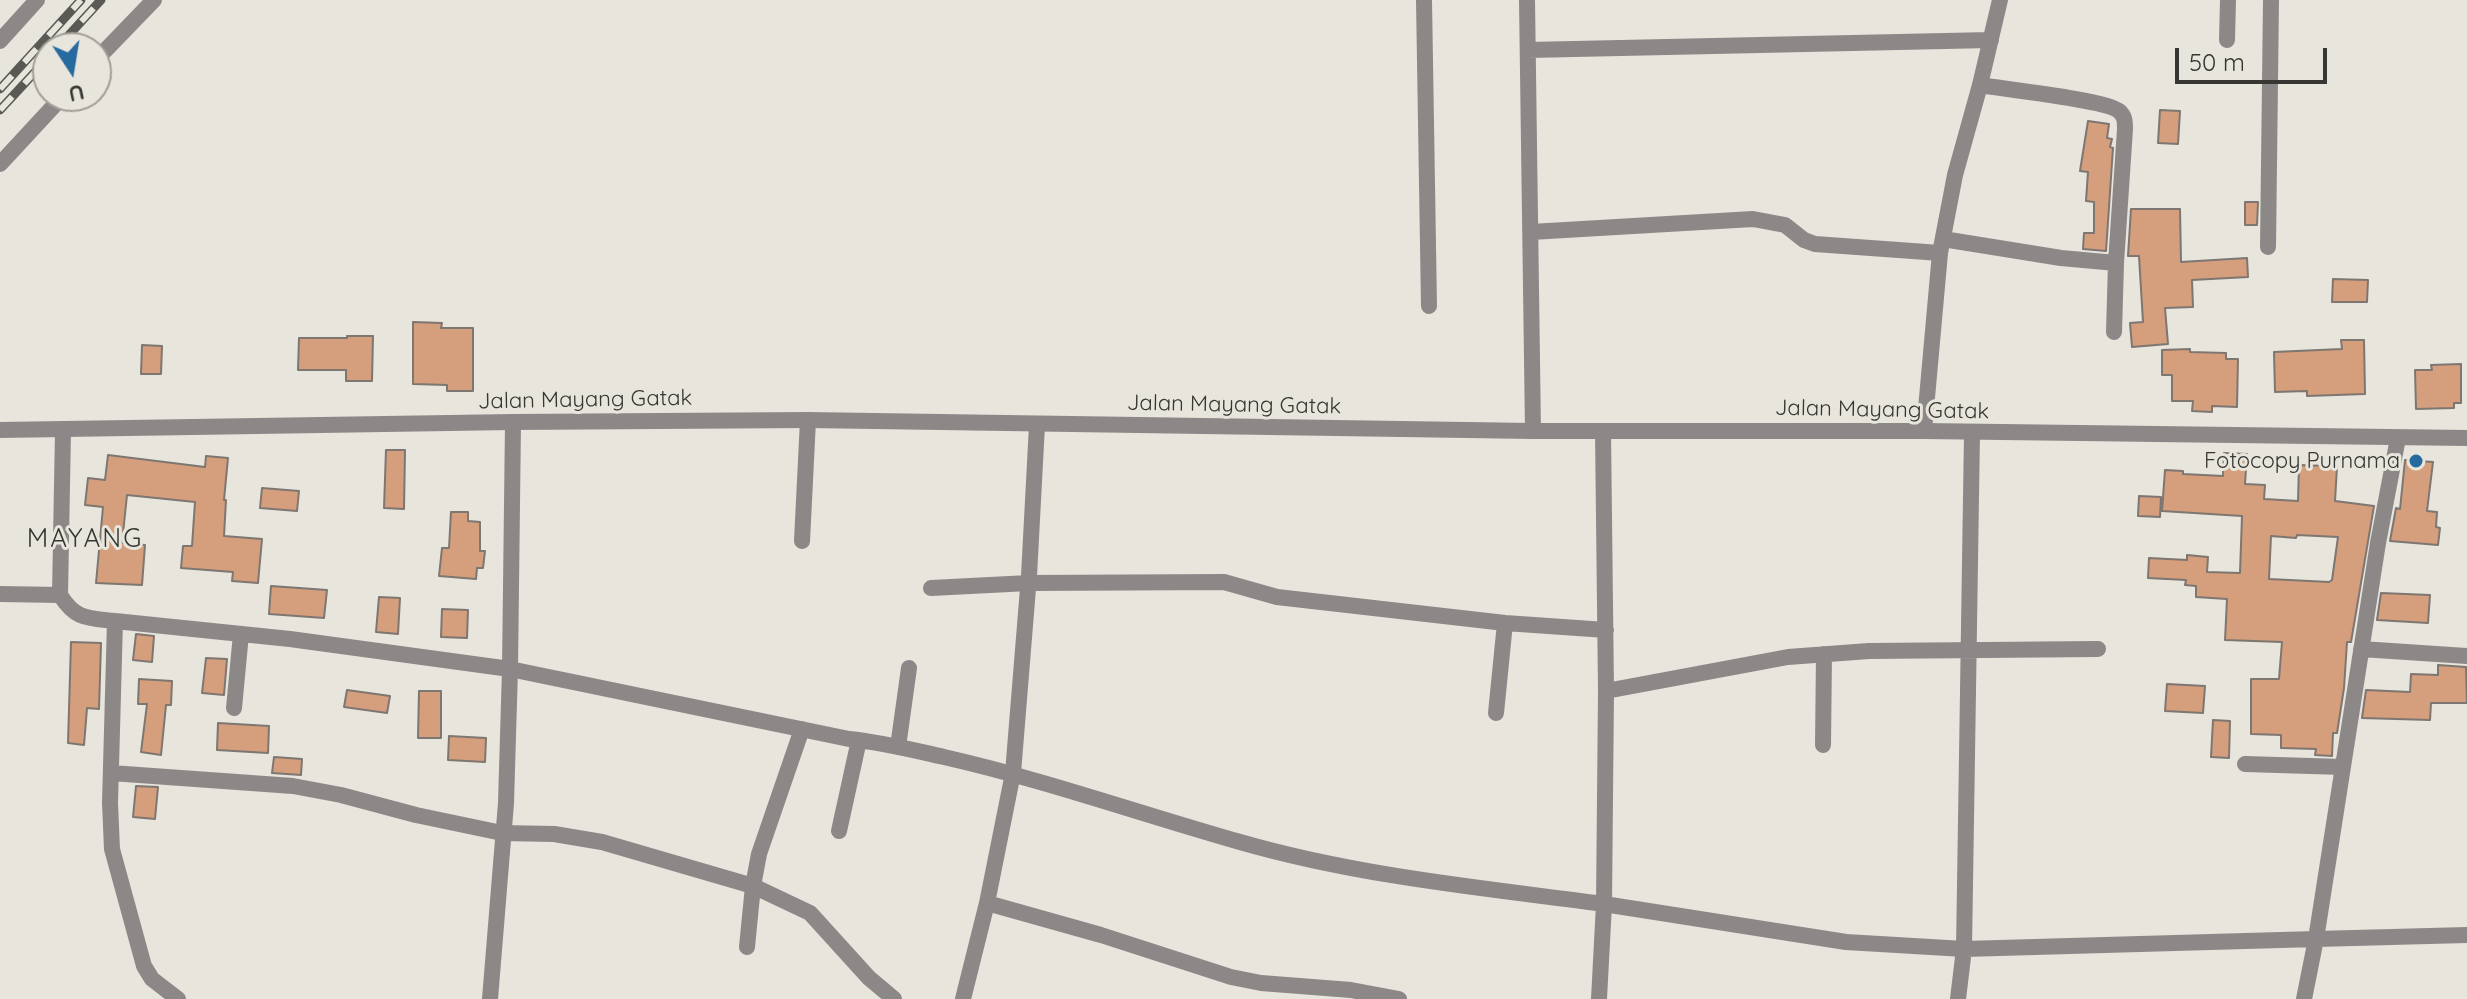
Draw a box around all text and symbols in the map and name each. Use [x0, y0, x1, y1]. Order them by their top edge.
north arrow [32, 32, 112, 112]
scale bar [2179, 32, 2331, 82]
text: 50 m [2189, 47, 2245, 77]
text: U [66, 78, 87, 109]
street label: Jalan Mayang Gatak [478, 385, 692, 415]
street label: Jalan Mayang Gatak [1127, 390, 1341, 420]
street label: Jalan Mayang Gatak [1775, 395, 1989, 425]
place label: Fotocopy Purnama [2204, 448, 2400, 474]
marker: Fotocopy Purnama [2407, 452, 2425, 470]
district label: MAYANG [27, 523, 143, 555]

